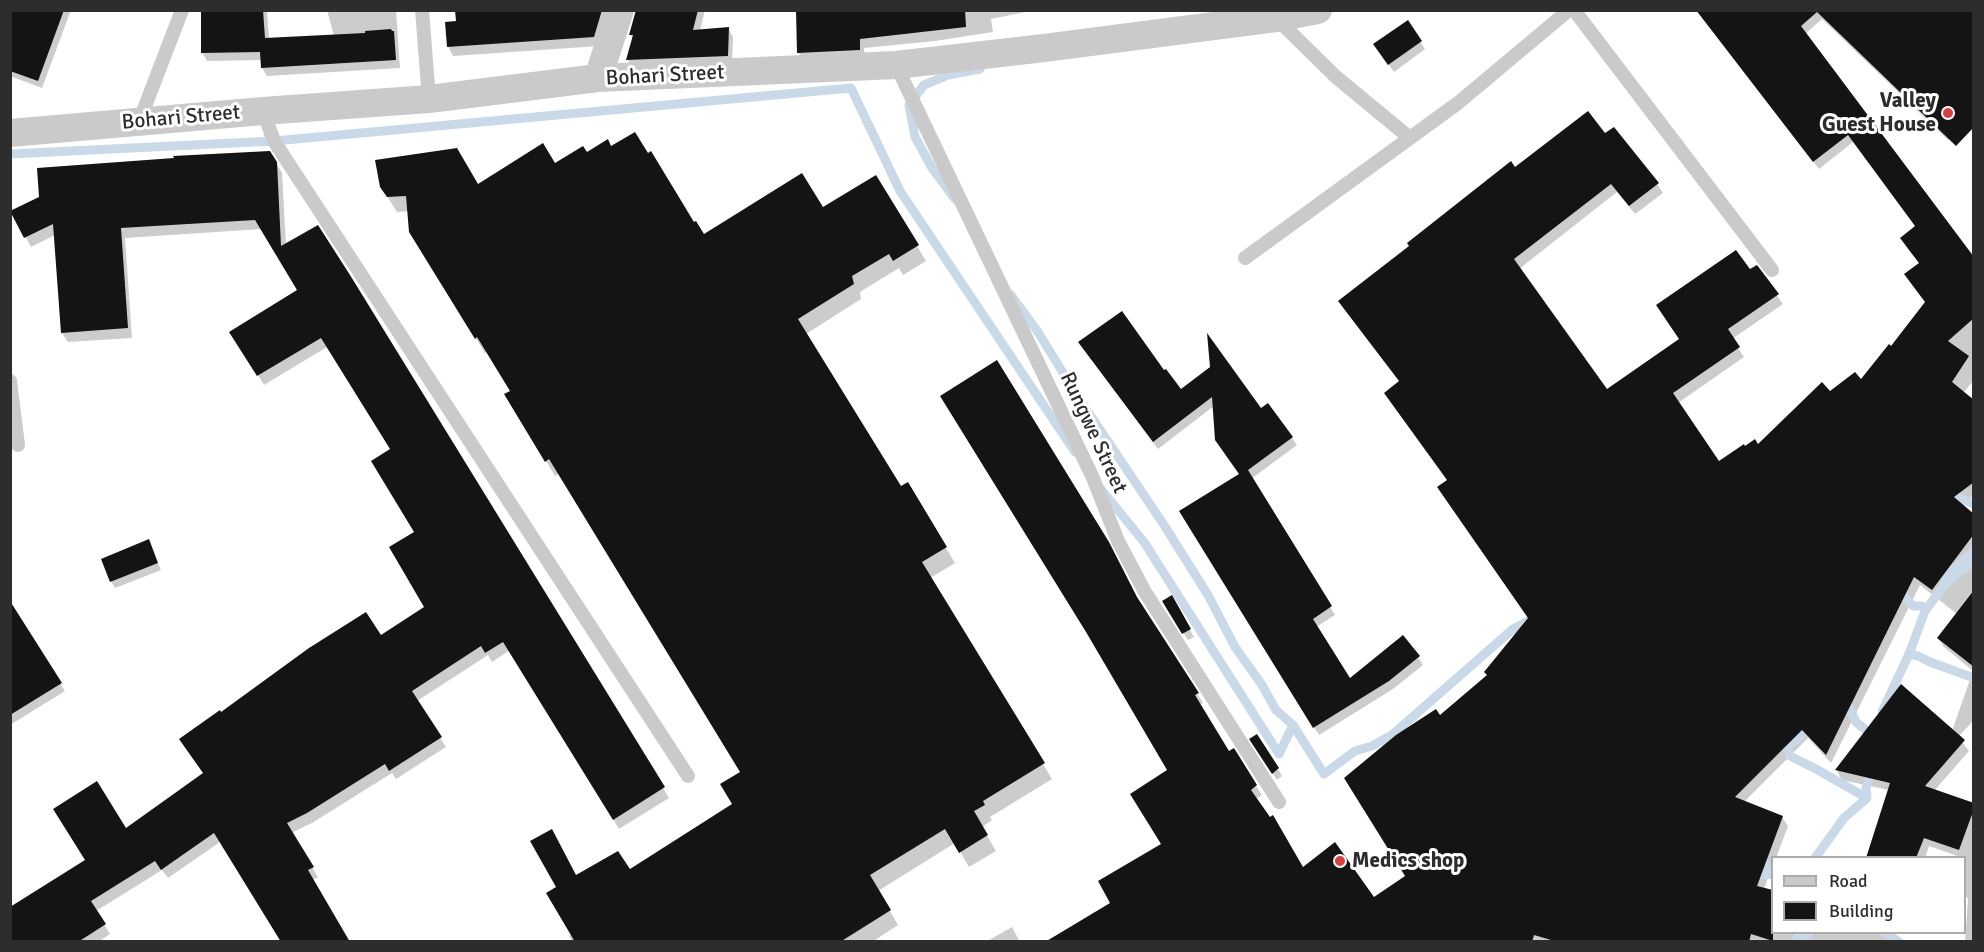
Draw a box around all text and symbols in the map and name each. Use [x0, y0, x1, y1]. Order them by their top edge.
street label: Bohari Street [605, 60, 725, 92]
place label: Valley Guest House [1822, 88, 1936, 138]
street label: Bohari Street [121, 100, 241, 136]
marker: Valley Guest House [1941, 106, 1955, 120]
street label: Rungwe Street [1054, 368, 1132, 498]
place label: Medics shop [1352, 848, 1464, 874]
marker: Medics shop [1333, 854, 1347, 868]
legend [1771, 856, 1966, 934]
text: Road [1829, 870, 1868, 892]
text: Building [1829, 900, 1893, 922]

